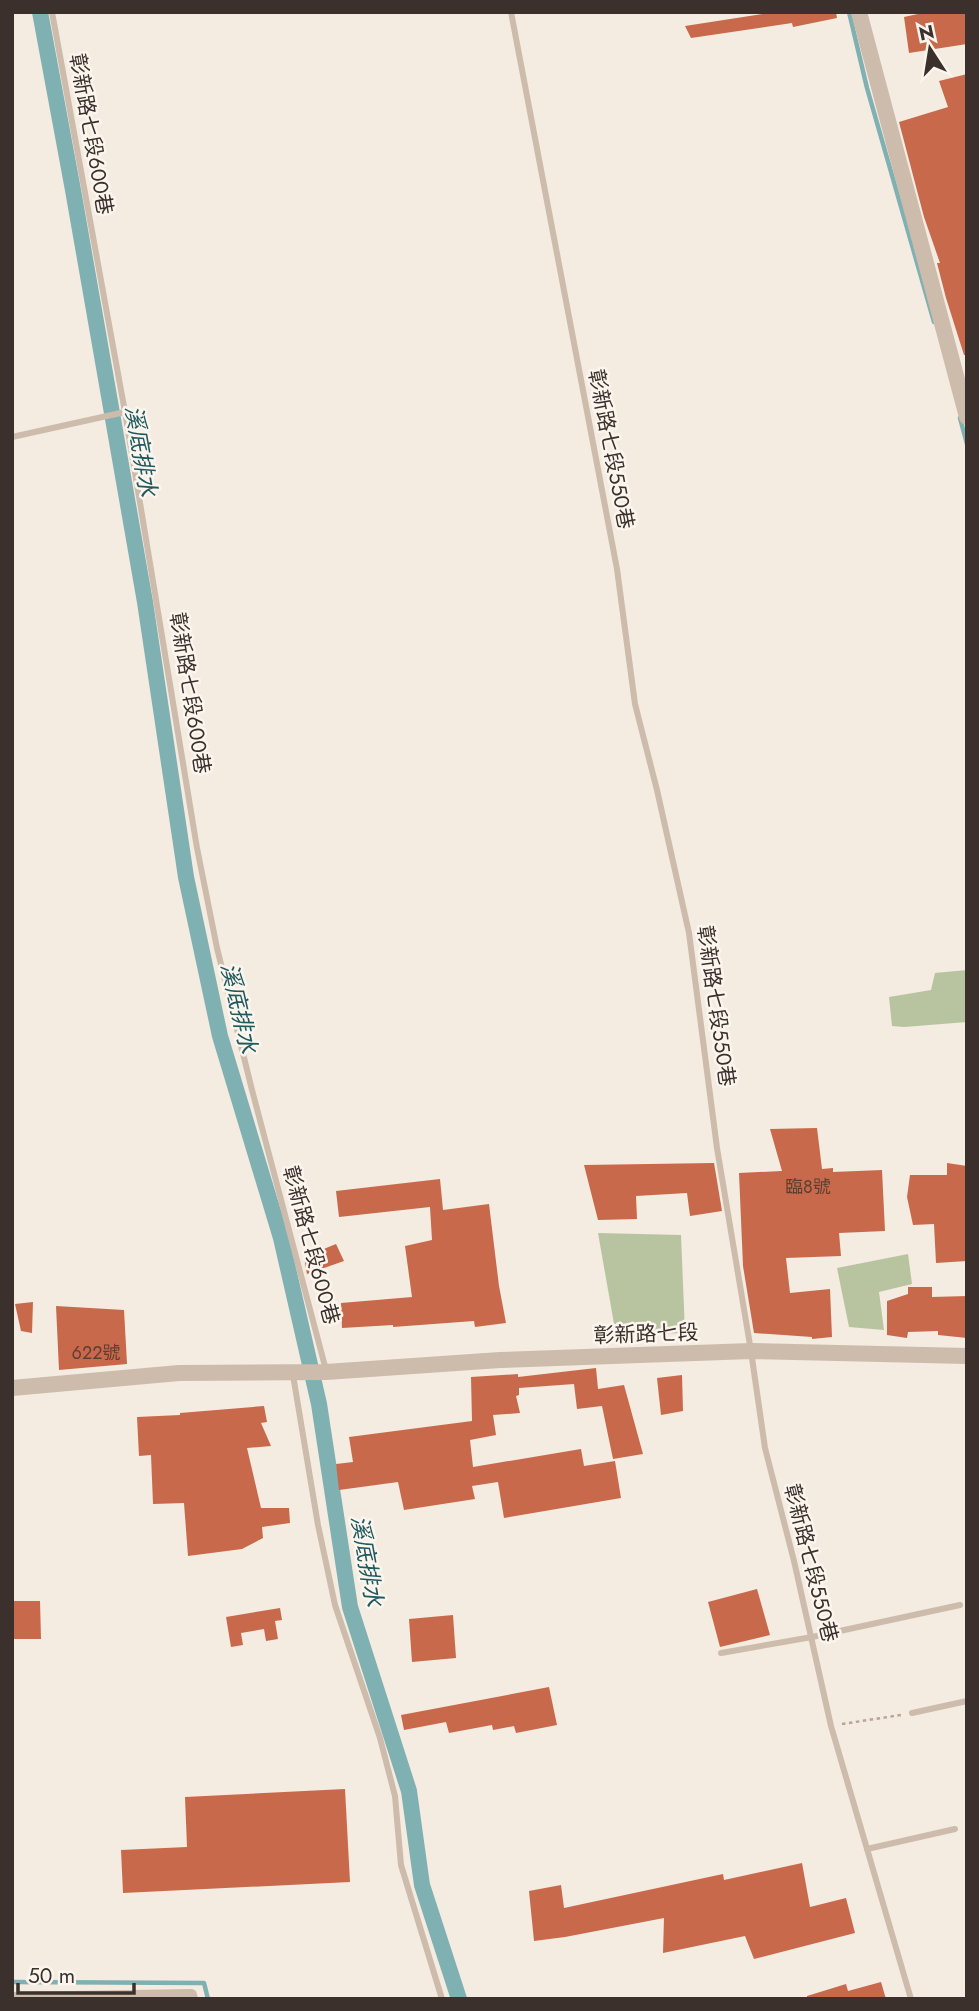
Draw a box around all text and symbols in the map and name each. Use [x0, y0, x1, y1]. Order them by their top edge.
north arrow [895, 14, 965, 84]
text: N [916, 18, 937, 48]
street label: 彰新路七段600巷 [62, 51, 120, 217]
street label: 彰新路七段550巷 [581, 366, 641, 532]
water label: 溪底排水 [116, 403, 166, 500]
street label: 彰新路七段600巷 [162, 610, 218, 776]
street label: 彰新路七段550巷 [690, 924, 742, 1088]
water label: 溪底排水 [212, 959, 266, 1058]
street label: 彰新路七段600巷 [275, 1162, 347, 1328]
house number: 臨8號 [785, 1174, 831, 1200]
street label: 彰新路七段 [593, 1317, 699, 1351]
house number: 622號 [72, 1340, 120, 1366]
street label: 彰新路七段550巷 [777, 1481, 845, 1645]
water label: 溪底排水 [342, 1513, 392, 1610]
scale bar [18, 1952, 133, 1996]
text: 50 m [28, 1961, 75, 1991]

